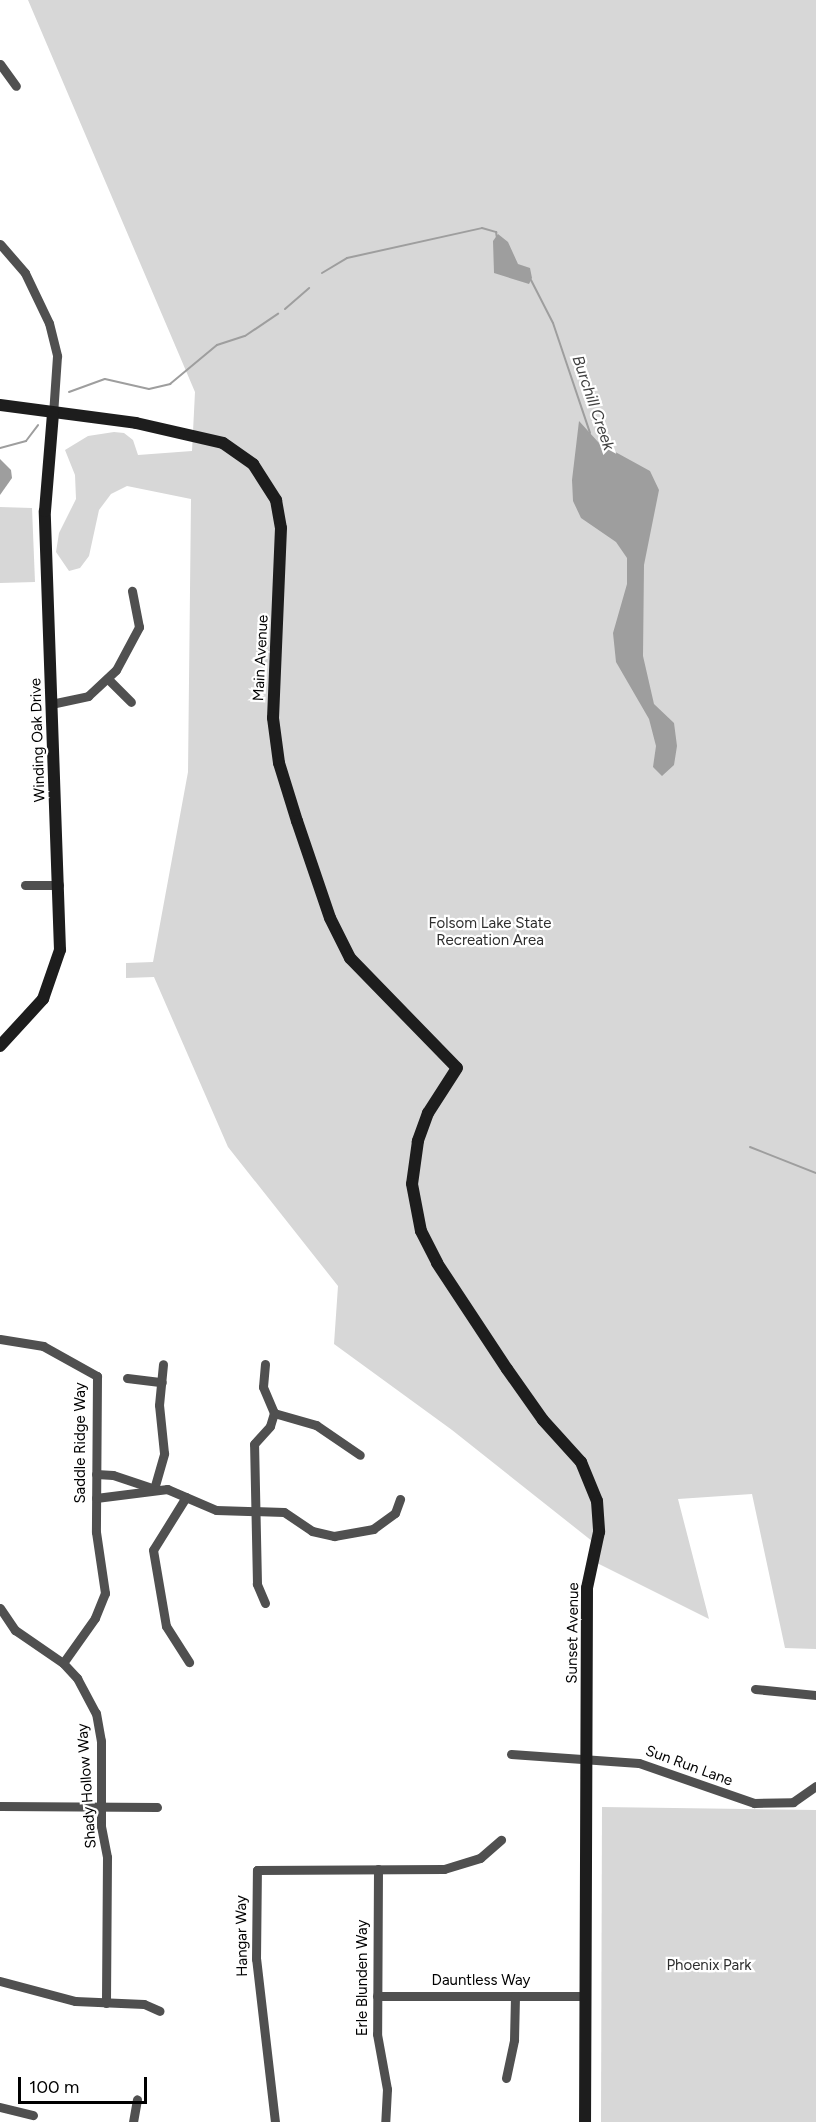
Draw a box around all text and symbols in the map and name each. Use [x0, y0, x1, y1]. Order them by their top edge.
water label: Burchill Creek [568, 353, 618, 453]
street label: Main Avenue [250, 614, 272, 702]
street label: Winding Oak Drive [27, 678, 49, 802]
park label: Folsom Lake State Recreation Area [429, 914, 551, 949]
street label: Saddle Ridge Way [72, 1382, 90, 1504]
street label: Sunset Avenue [563, 1582, 583, 1684]
street label: Shady Hollow Way [74, 1723, 100, 1849]
street label: Sun Run Lane [643, 1742, 735, 1790]
street label: Hangar Way [232, 1895, 252, 1977]
street label: Erle Blunden Way [354, 1920, 372, 2036]
park label: Phoenix Park [666, 1957, 752, 1975]
street label: Dauntless Way [432, 1972, 530, 1990]
scale bar [21, 2065, 150, 2103]
text: 100 m [29, 2076, 79, 2098]

